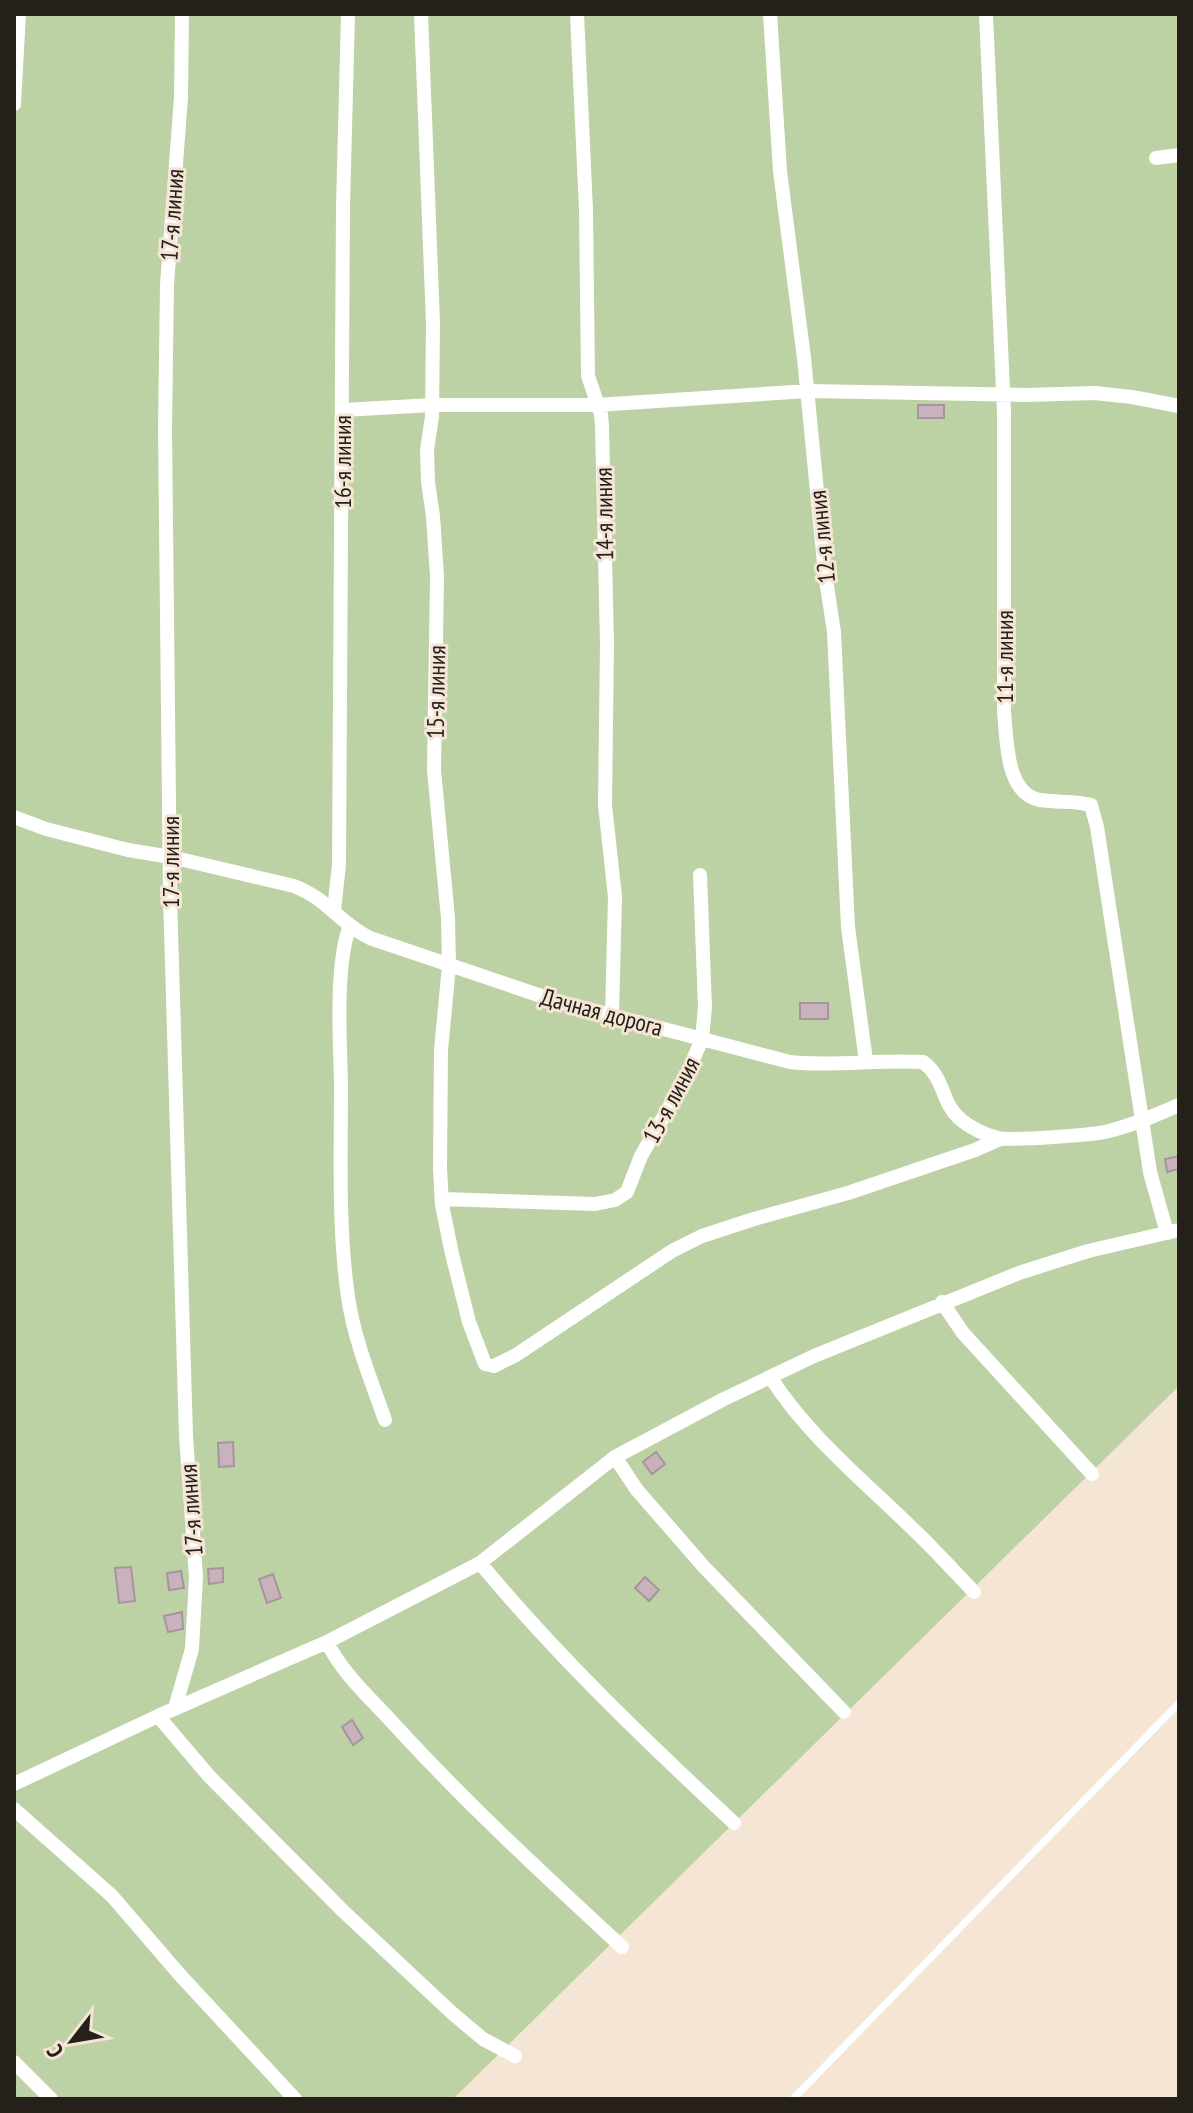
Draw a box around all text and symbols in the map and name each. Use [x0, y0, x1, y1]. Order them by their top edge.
street label: 17-я линия [153, 168, 191, 262]
street label: 16-я линия [327, 415, 358, 509]
street label: 14-я линия [588, 467, 620, 561]
street label: 12-я линия [802, 489, 842, 585]
street label: 11-я линия [989, 610, 1020, 704]
street label: 15-я линия [420, 645, 452, 739]
street label: 17-я линия [155, 816, 186, 908]
street label: Дачная дорога [538, 981, 666, 1043]
street label: 13-я линия [635, 1051, 707, 1149]
street label: 17-я линия [172, 1463, 210, 1557]
north arrow [32, 2001, 112, 2081]
text: С [40, 2040, 69, 2063]

